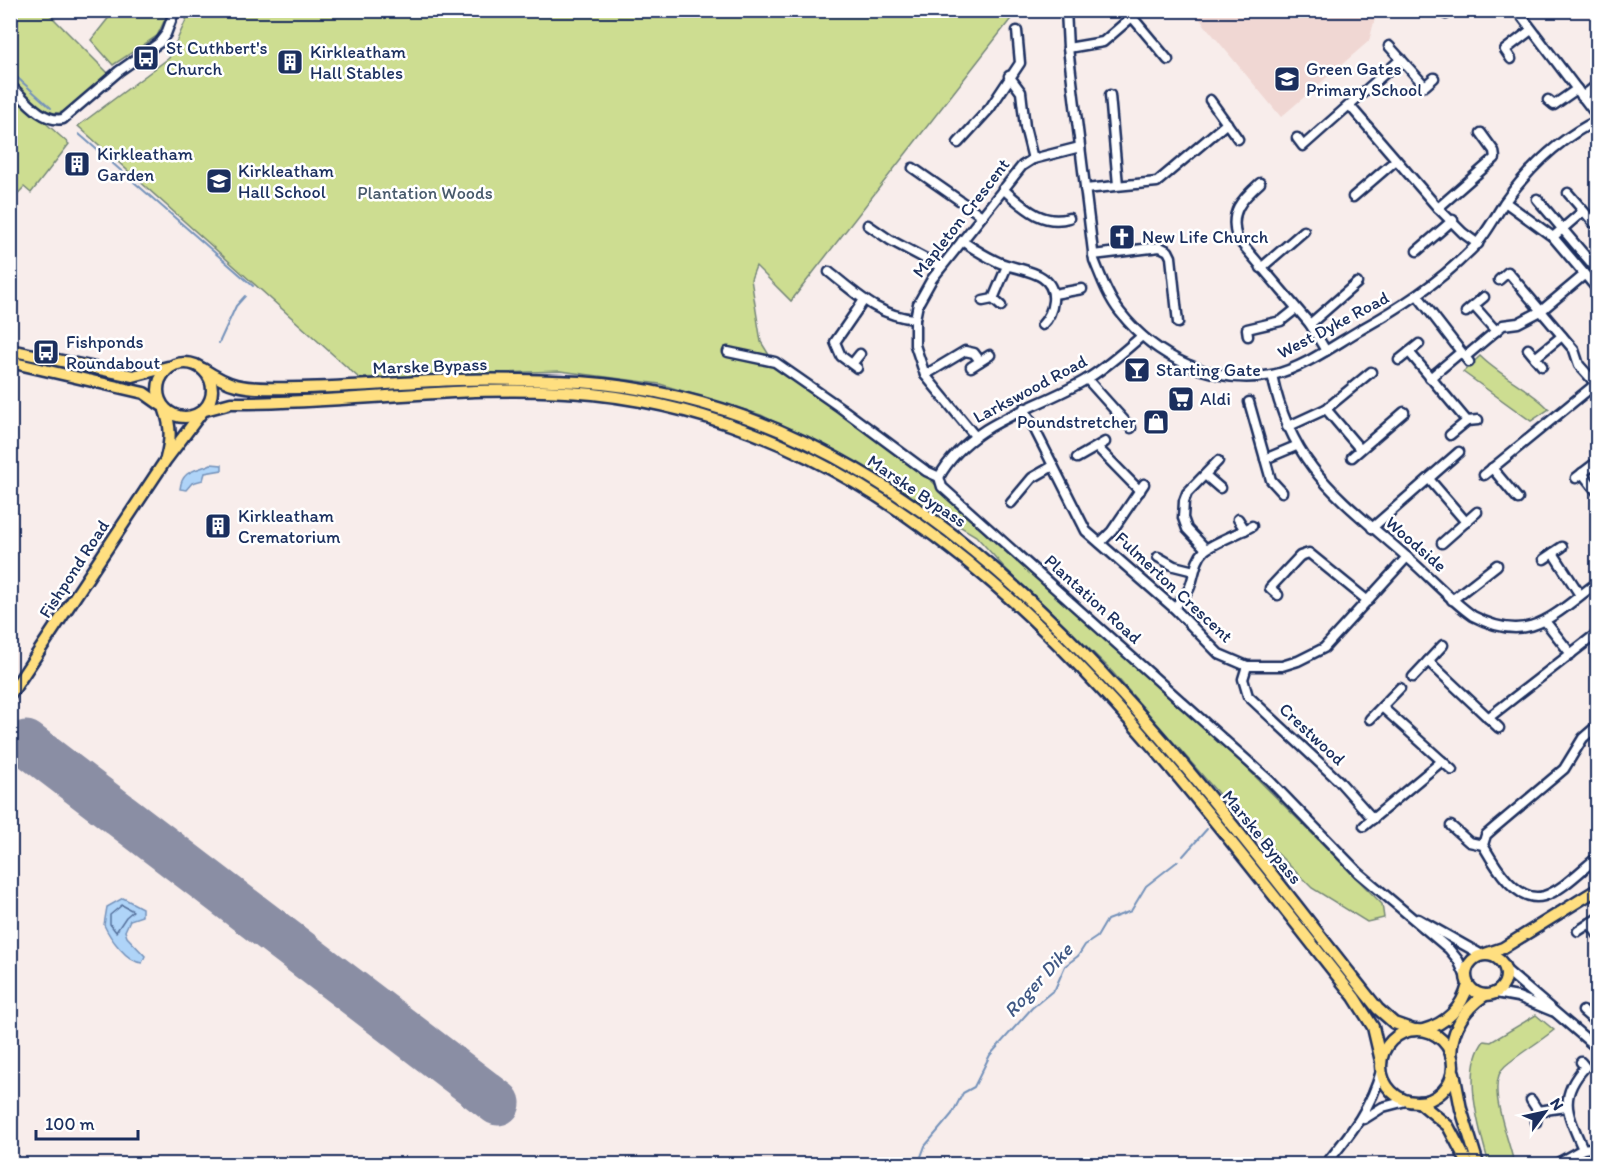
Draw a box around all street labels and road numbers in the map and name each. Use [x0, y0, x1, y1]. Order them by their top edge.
street label: Mapleton Crescent [908, 154, 1015, 282]
street label: West Dyke Road [1274, 286, 1393, 364]
street label: Larkswood Road [969, 350, 1091, 428]
street label: Marske Bypass [372, 353, 488, 379]
street label: Marske Bypass [863, 450, 971, 532]
street label: Woodside [1381, 511, 1451, 577]
street label: Fishpond Road [34, 516, 114, 622]
street label: Fulmerton Crescent [1111, 527, 1238, 647]
street label: Plantation Road [1040, 550, 1146, 649]
street label: Crestwood [1274, 698, 1350, 770]
street label: Marske Bypass [1217, 785, 1307, 889]

